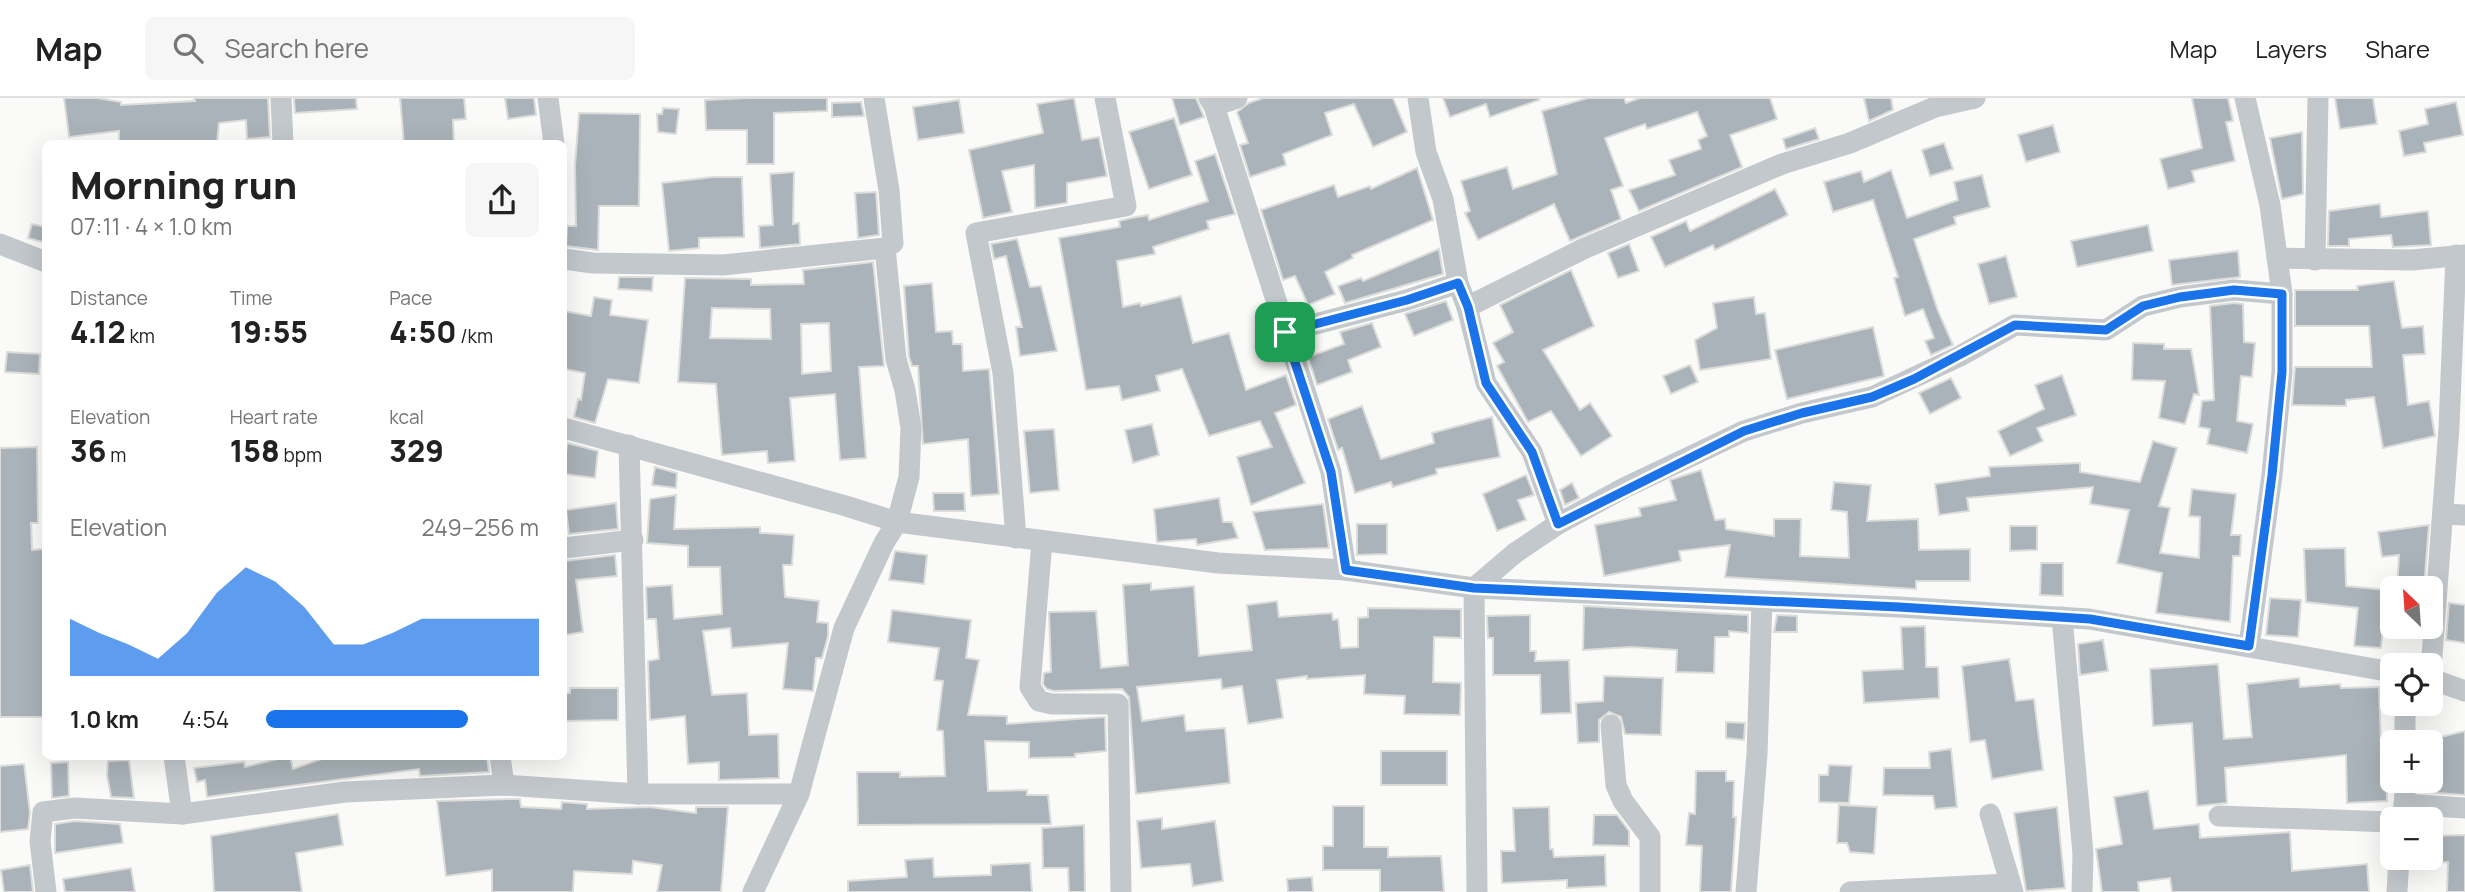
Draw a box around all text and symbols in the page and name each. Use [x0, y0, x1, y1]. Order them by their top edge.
search box [145, 17, 635, 80]
text: Map [35, 26, 103, 71]
icon: search [169, 29, 207, 67]
text: Search here [225, 30, 369, 66]
text: Map [2170, 32, 2217, 65]
text: Layers [2255, 32, 2327, 65]
text: Share [2365, 32, 2430, 65]
text: Morning run [70, 158, 297, 210]
button: share [465, 163, 539, 237]
text: 07:11 · 4 × 1.0 km [70, 210, 232, 242]
text: Distance [70, 285, 148, 311]
text: Time [230, 285, 273, 311]
text: Pace [389, 285, 432, 311]
pin [1255, 302, 1315, 362]
text: 4.12 [70, 311, 126, 352]
text: 19:55 [230, 311, 308, 352]
text: 4:50 [389, 311, 456, 352]
icon: arrive [1266, 313, 1304, 351]
text: km [126, 323, 155, 349]
text: /km [456, 323, 493, 349]
text: Elevation [70, 404, 150, 430]
text: Heart rate [230, 404, 318, 430]
text: kcal [389, 404, 424, 430]
text: 36 [70, 430, 106, 471]
text: 158 [230, 430, 280, 471]
text: 329 [389, 430, 444, 471]
text: m [106, 442, 126, 468]
text: bpm [280, 442, 322, 468]
text: Elevation [70, 511, 167, 543]
text: 249–256 m [422, 511, 539, 543]
north arrow [2380, 576, 2443, 639]
map controls [2380, 576, 2443, 870]
button: locate [2380, 653, 2443, 716]
text: 1.0 km [70, 703, 139, 735]
text: 4:54 [182, 703, 229, 735]
button: + [2380, 730, 2443, 793]
button: − [2380, 807, 2443, 870]

